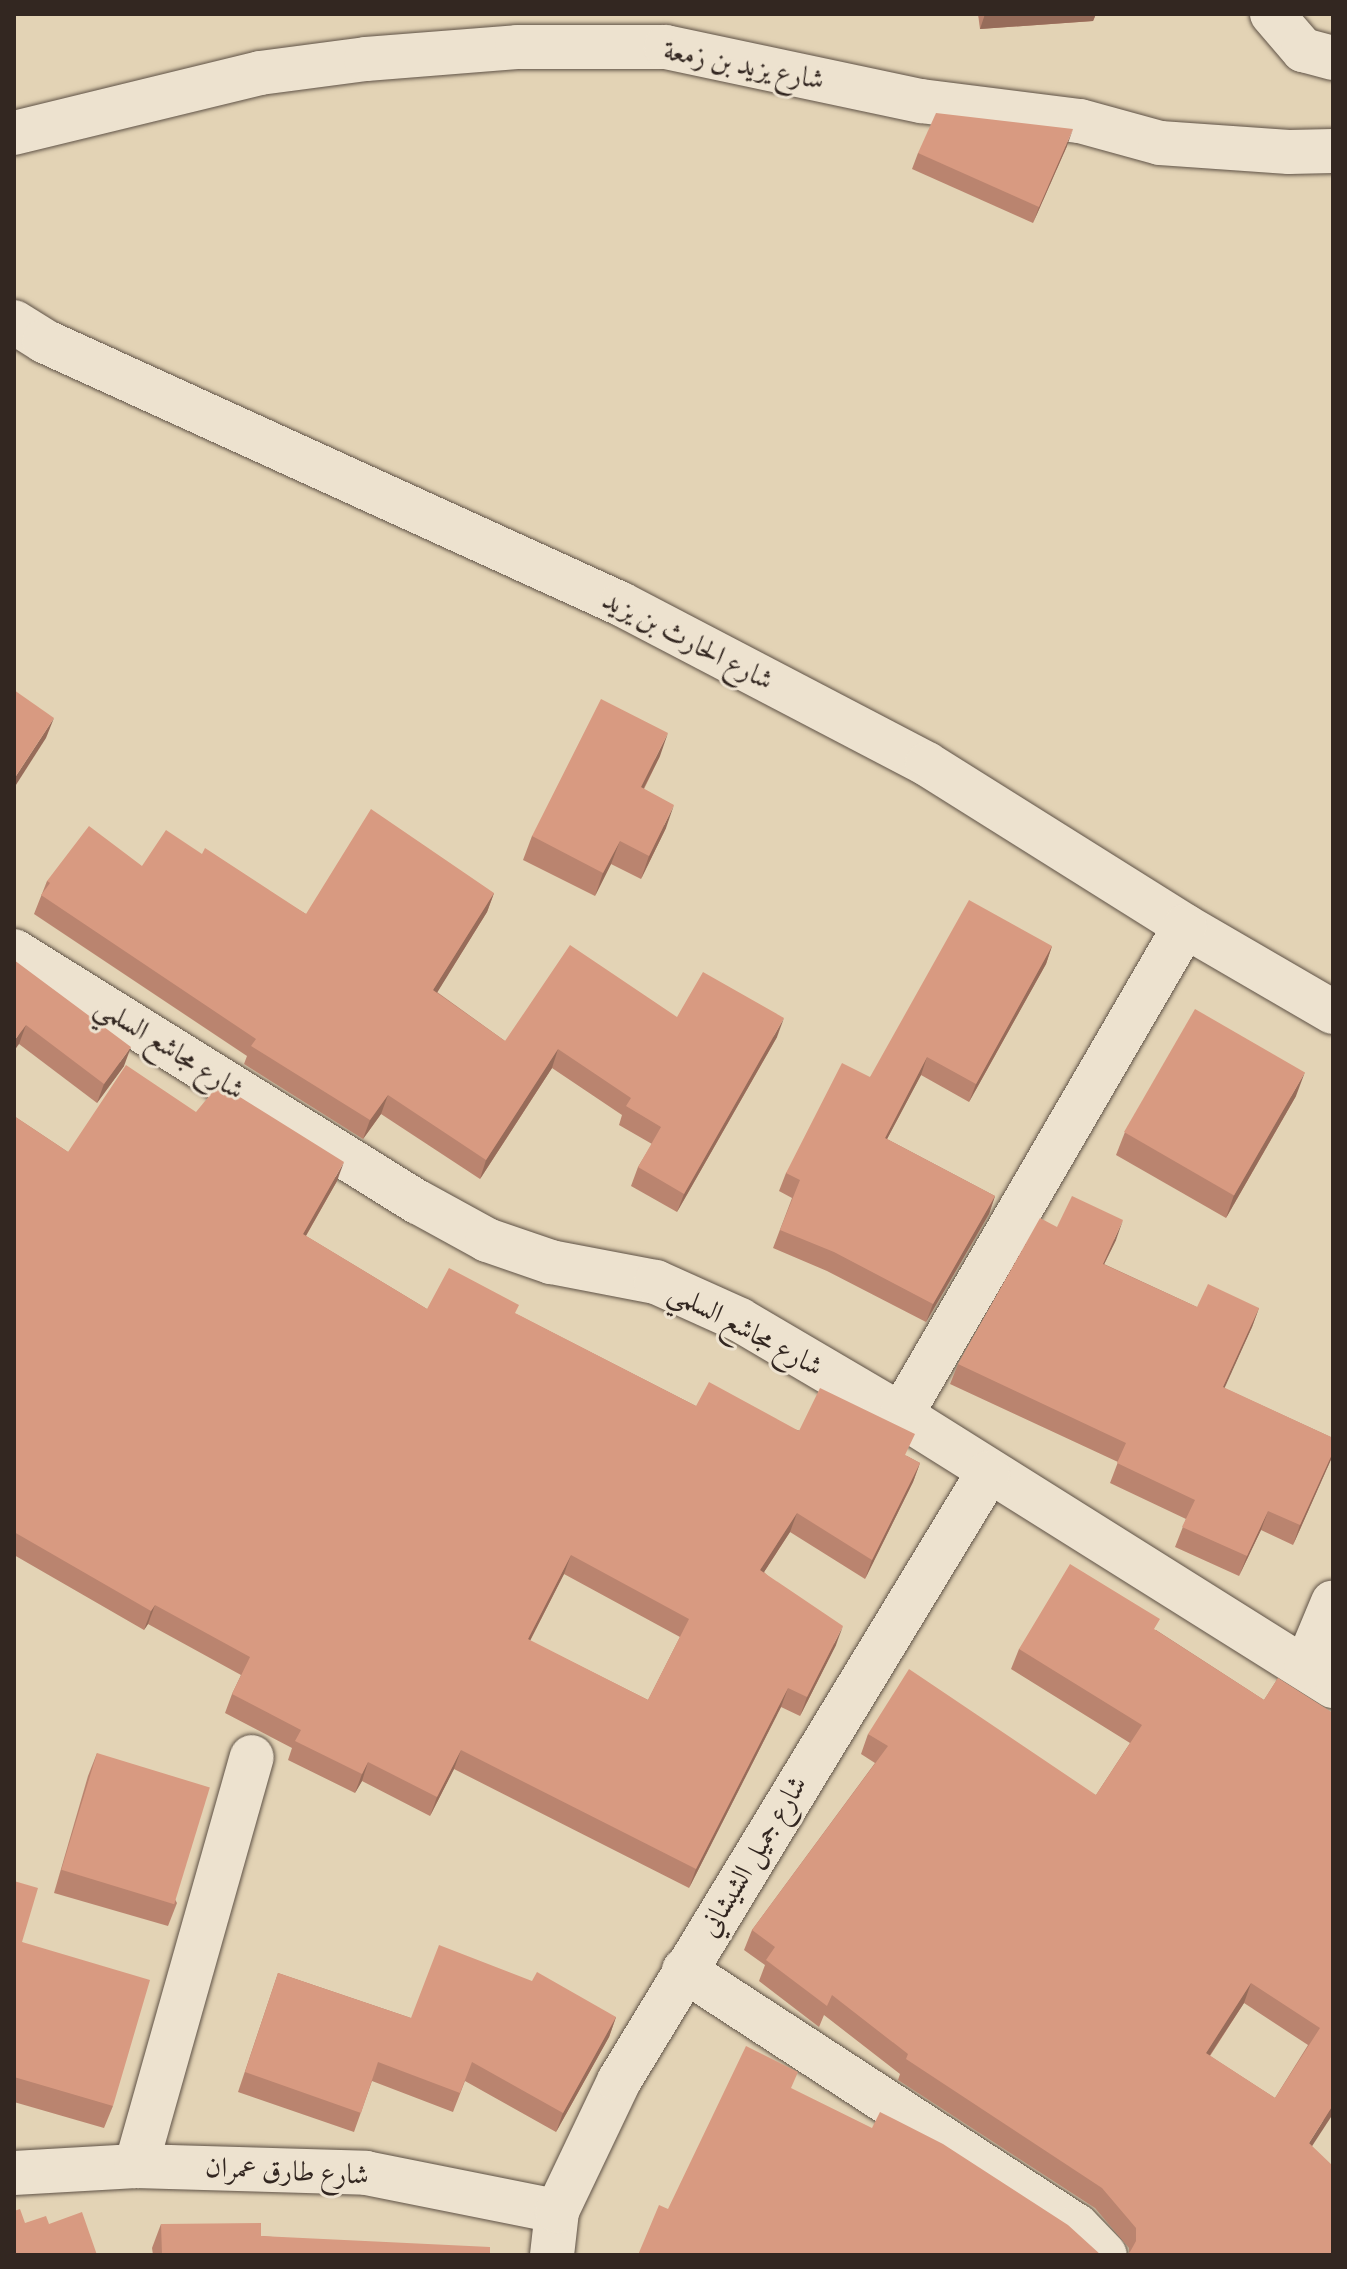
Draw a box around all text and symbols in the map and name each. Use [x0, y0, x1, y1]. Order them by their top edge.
street label: شارع يزيد بن زمعة [661, 33, 827, 97]
street label: شارع الحارث بن يزيد [597, 583, 779, 697]
street label: شارع مجاشع السلمي [89, 989, 251, 1107]
street label: شارع مجاشع السلمي [663, 1274, 829, 1384]
street label: شارع جميل الشيشاني [692, 1770, 814, 1942]
street label: شارع طارق عمران [204, 2150, 370, 2192]

